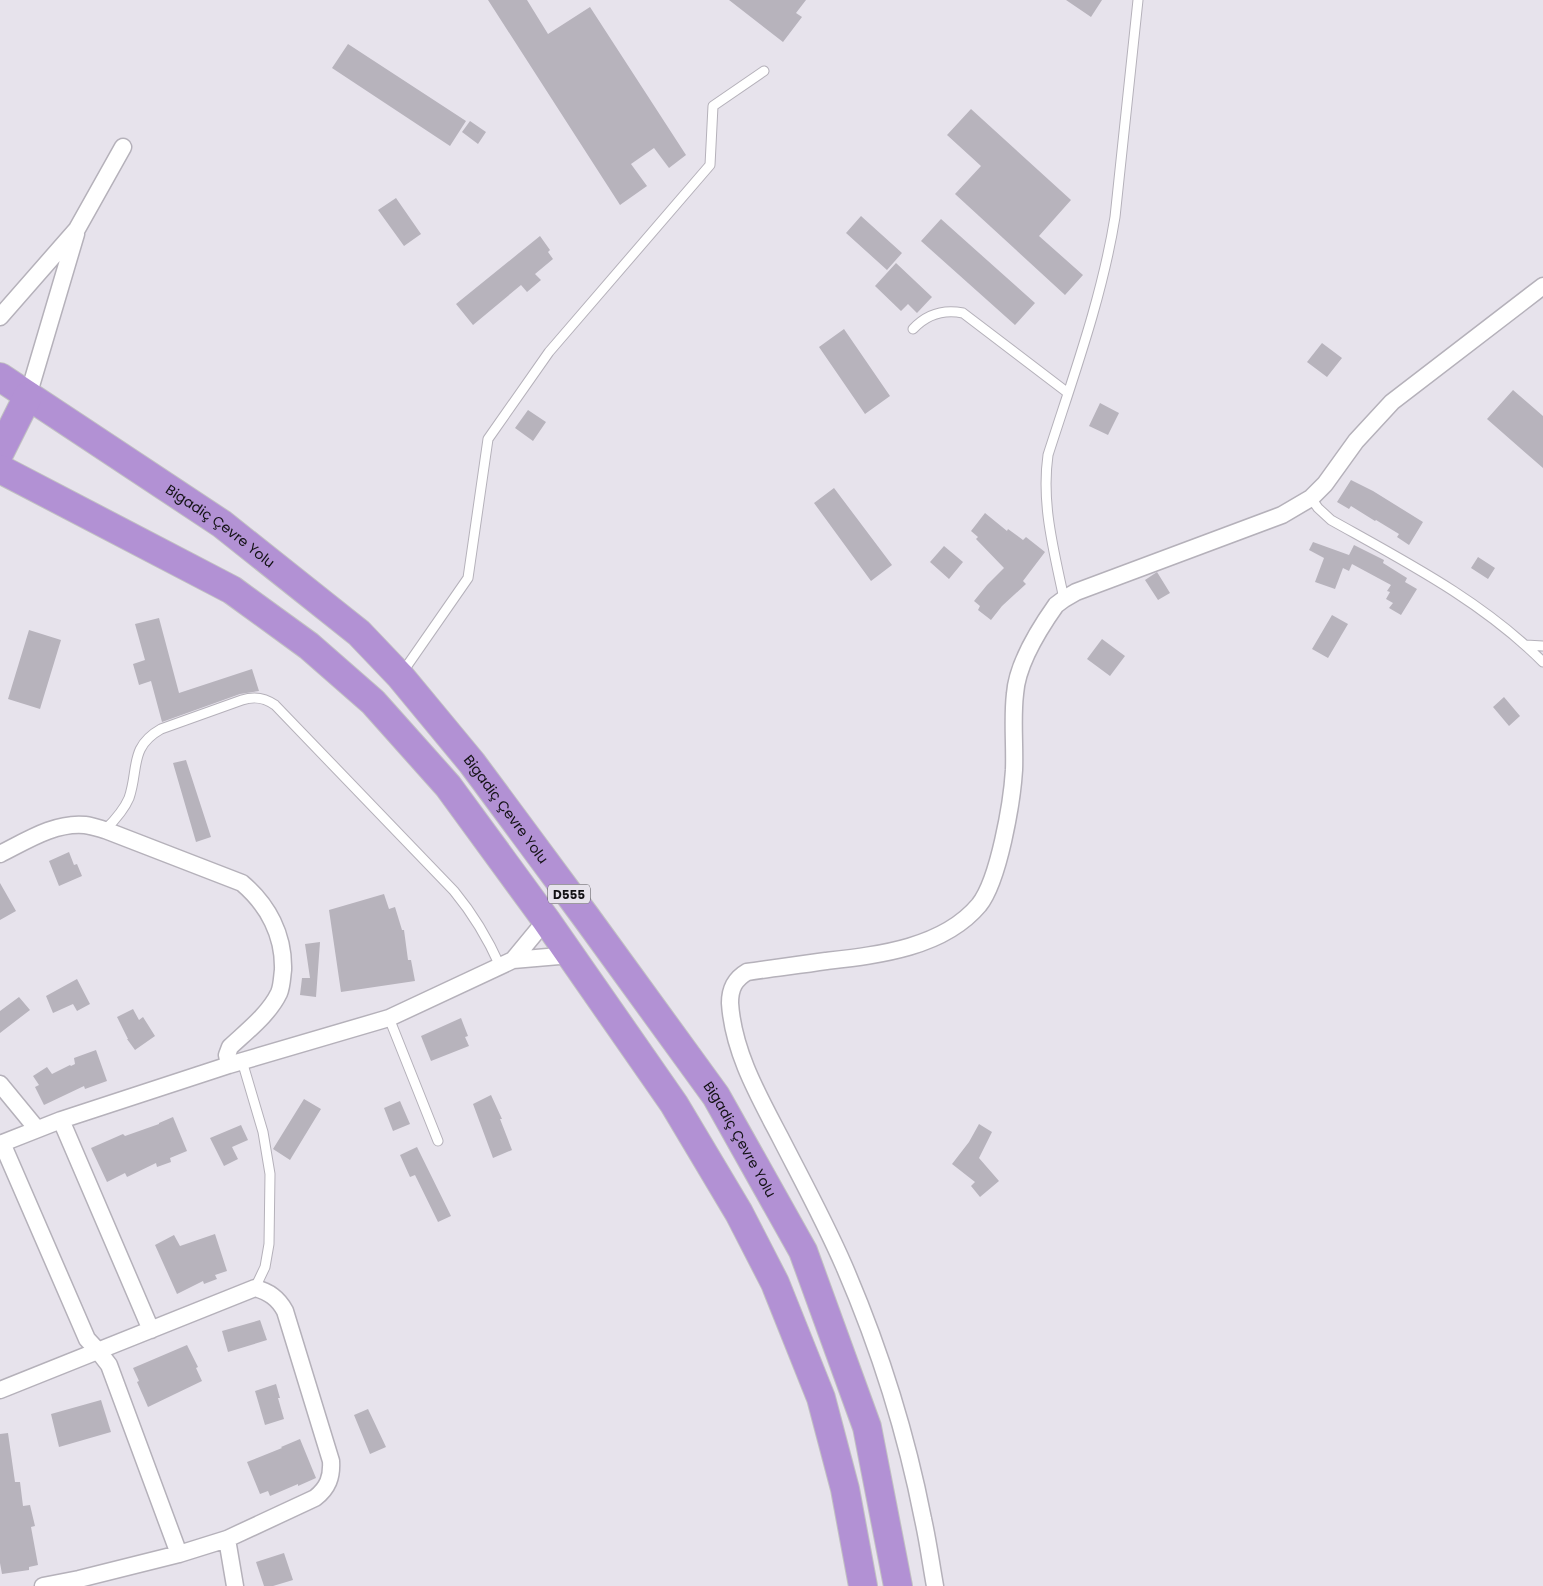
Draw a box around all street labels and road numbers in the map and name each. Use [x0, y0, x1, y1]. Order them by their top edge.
street label: Bigadiç Çevre Yolu [162, 479, 279, 572]
street label: Bigadiç Çevre Yolu [459, 750, 553, 868]
road number: D555 [548, 884, 590, 904]
street label: Bigadiç Çevre Yolu [699, 1077, 781, 1201]

